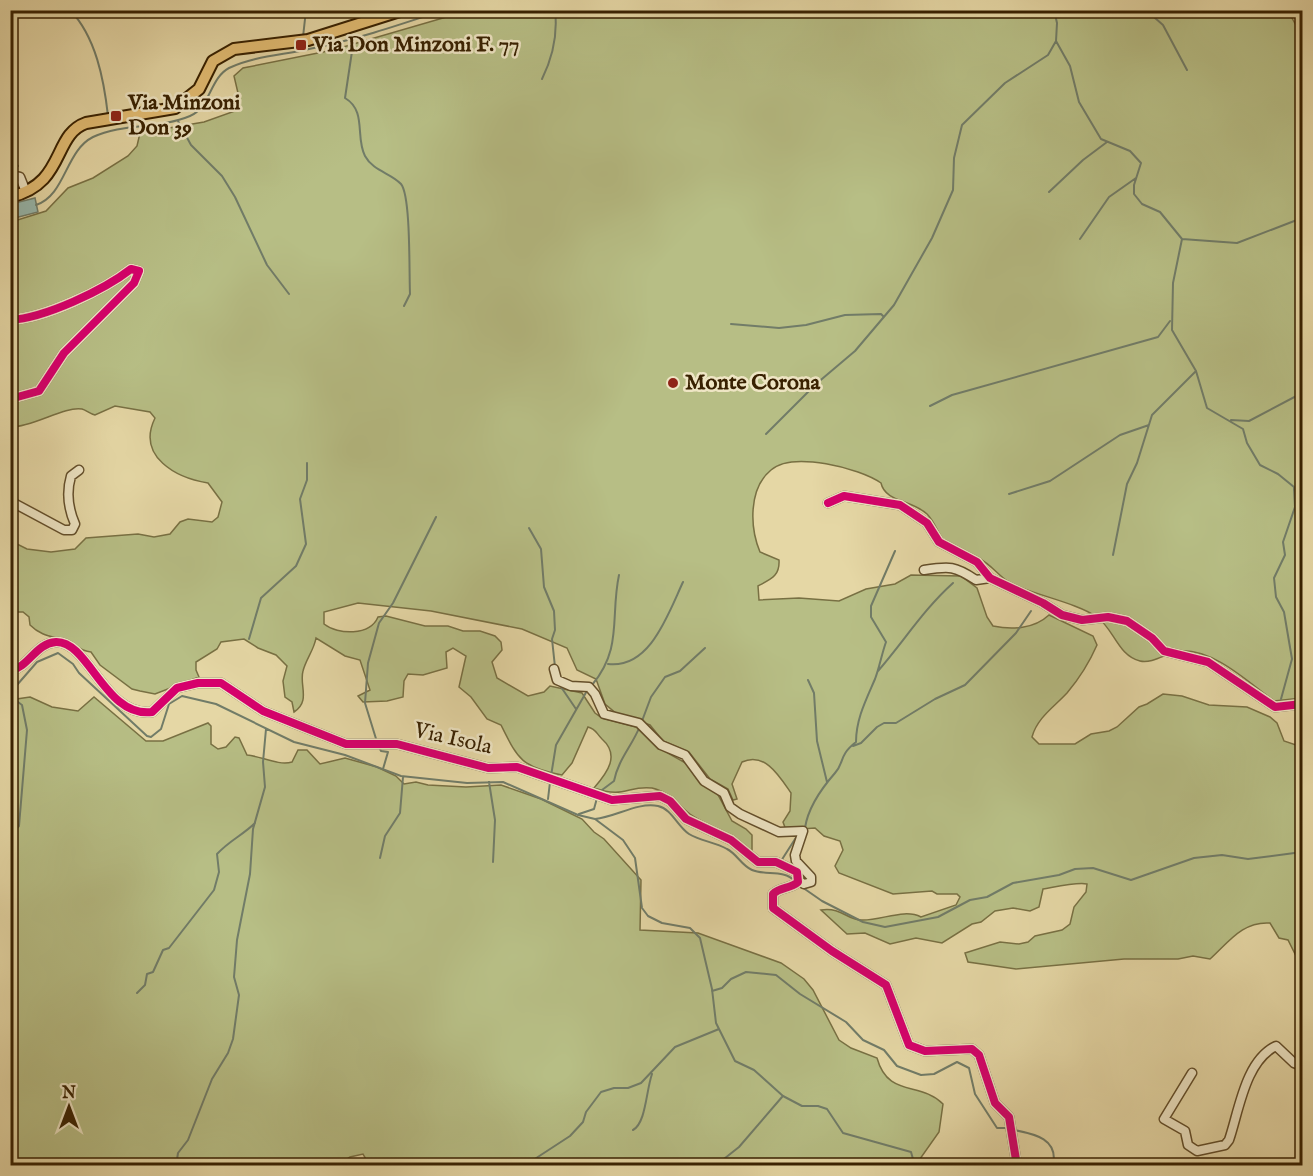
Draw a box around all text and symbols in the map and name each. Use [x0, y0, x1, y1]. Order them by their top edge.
place label: Via Don Minzoni F. 77 [312, 31, 519, 59]
marker: Via Don Minzoni F. 77 [294, 38, 308, 52]
place label: Via Minzoni Don 39 [127, 89, 241, 142]
marker: Via Minzoni Don 39 [109, 109, 123, 123]
place label: Monte Corona [685, 369, 820, 397]
marker: Monte Corona [666, 376, 680, 390]
street label: Via Isola [410, 716, 495, 762]
north arrow [39, 1077, 99, 1137]
text: N [61, 1084, 76, 1104]

